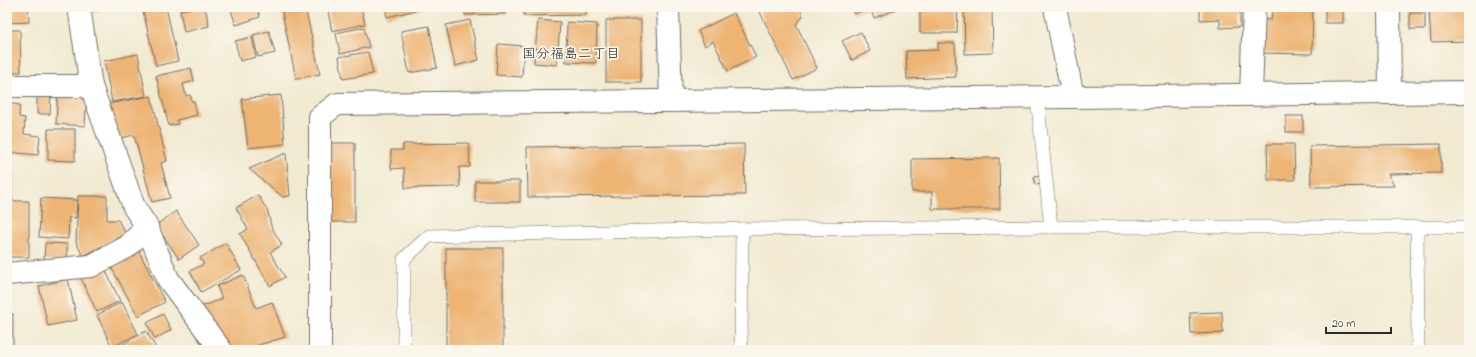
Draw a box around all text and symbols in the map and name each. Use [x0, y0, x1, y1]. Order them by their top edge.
district label: 国分福島二丁目 [522, 44, 620, 65]
scale bar [1326, 309, 1391, 335]
text: 20 m [1332, 315, 1355, 333]

